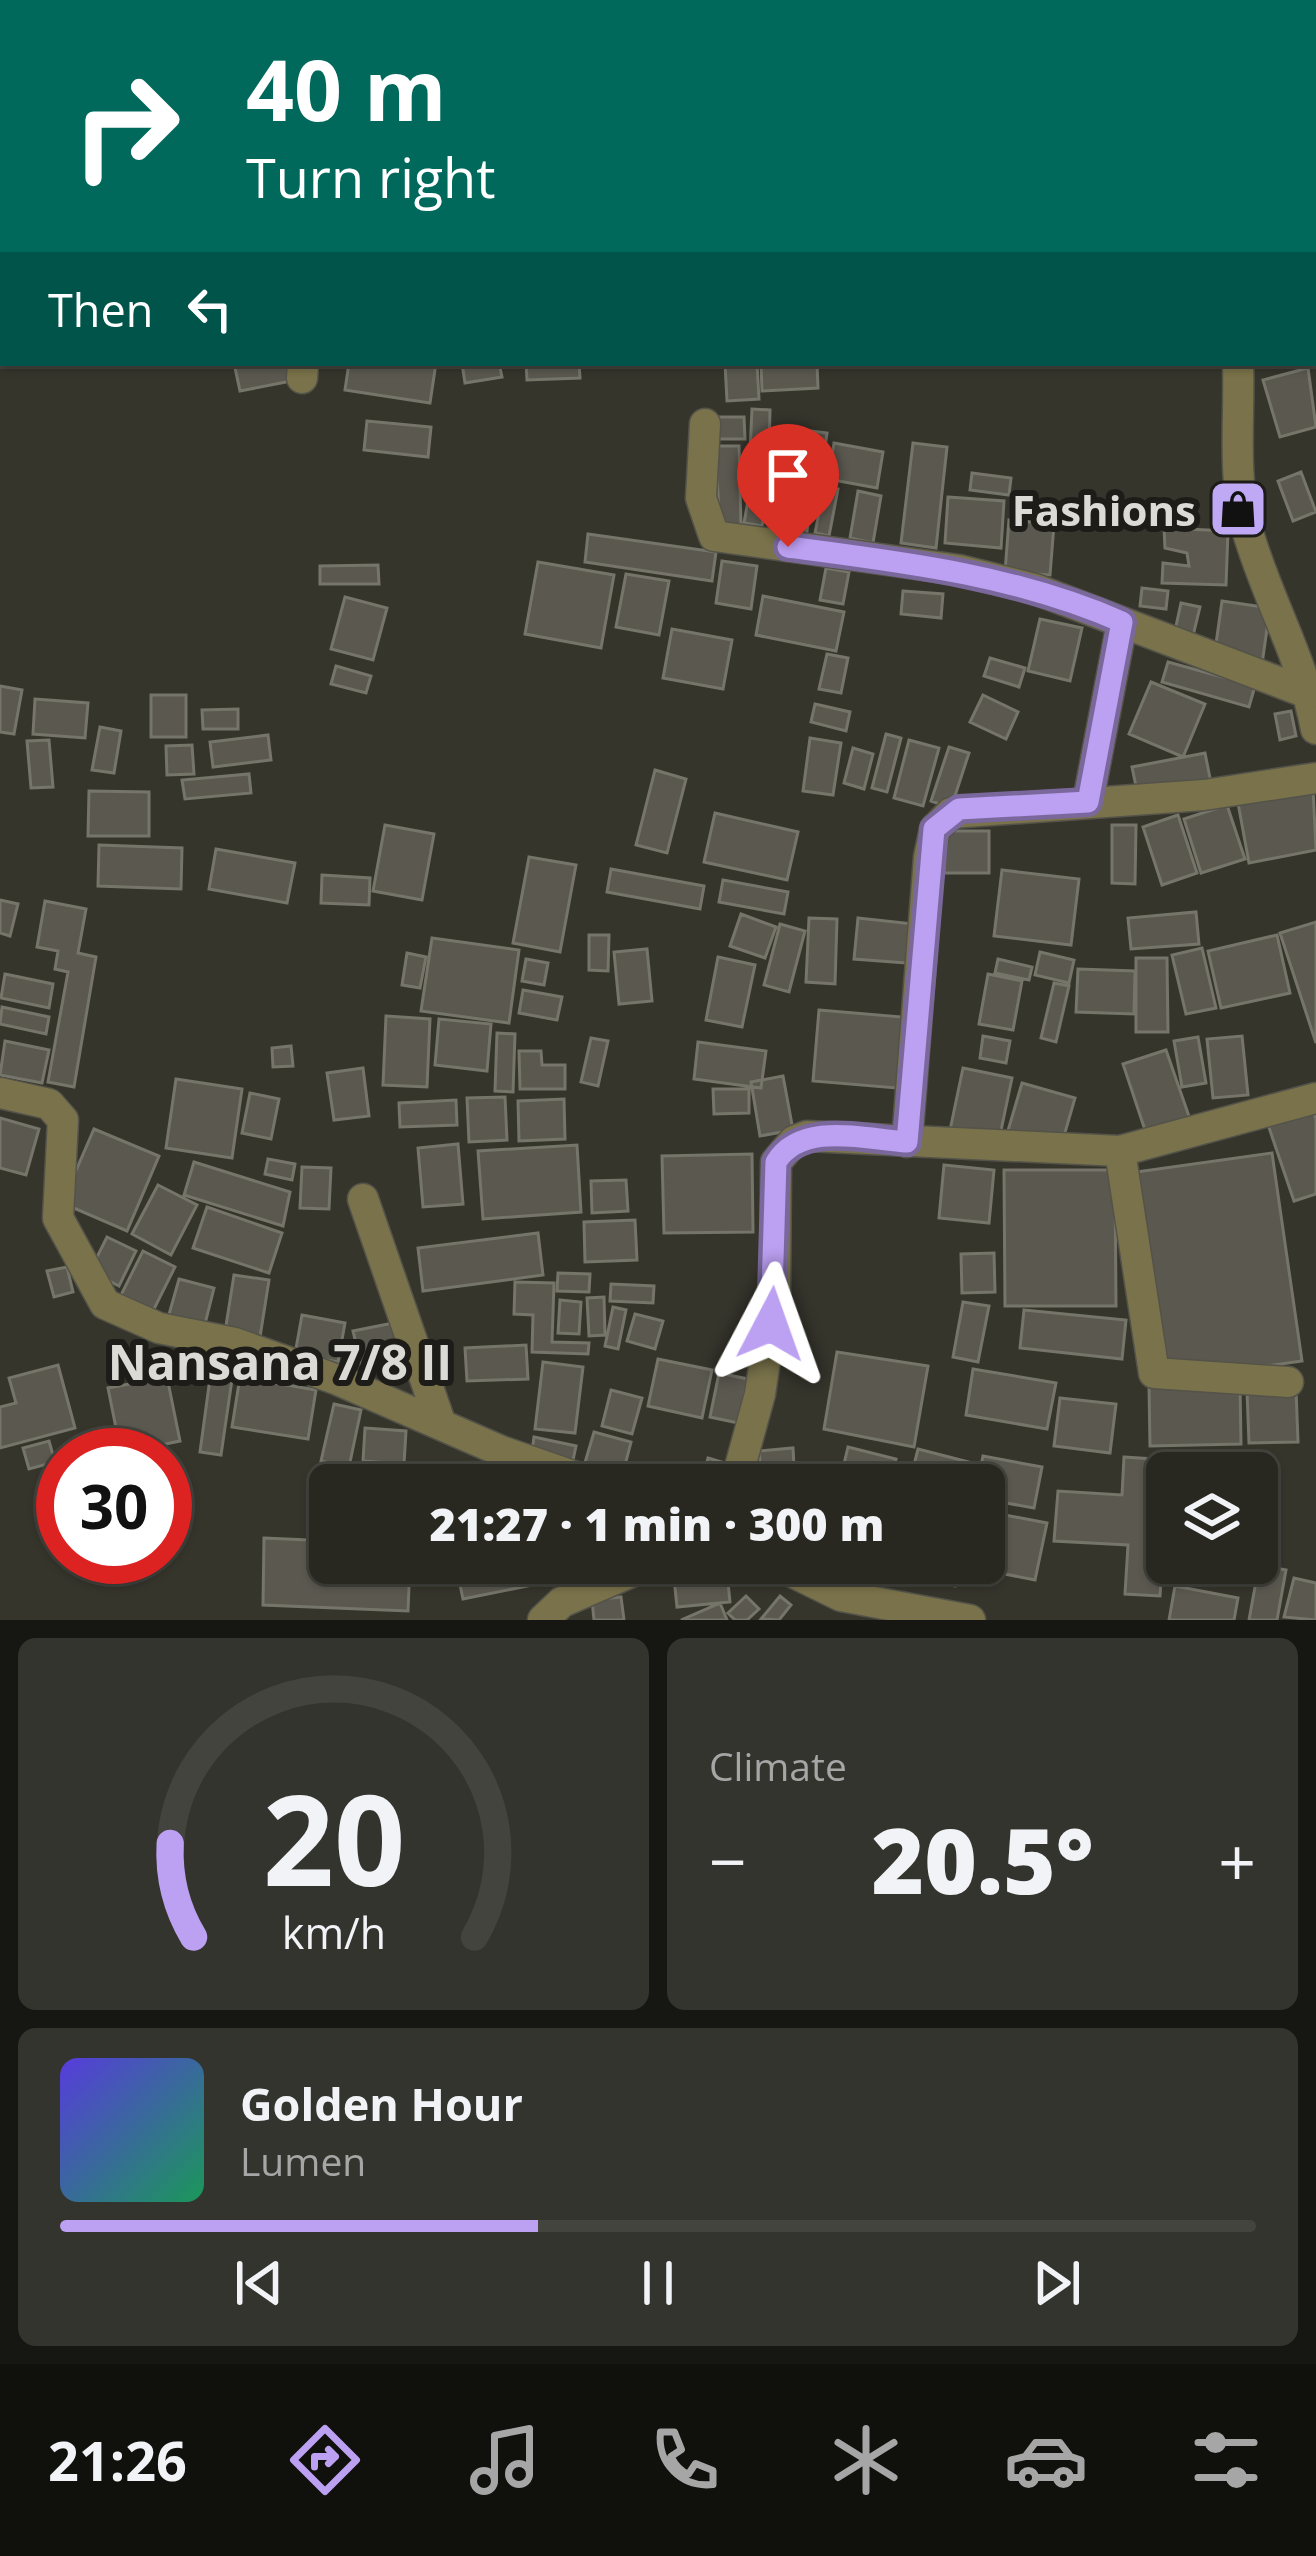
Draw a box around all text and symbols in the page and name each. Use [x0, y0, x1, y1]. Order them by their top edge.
text: 40 m [246, 31, 446, 146]
icon: right [48, 48, 204, 204]
text: Turn right [246, 140, 495, 214]
icon: left [177, 276, 243, 342]
text: Then [48, 279, 153, 340]
pin [737, 424, 839, 547]
icon: arrive [755, 442, 821, 508]
shop icon: Fashions [1207, 478, 1269, 540]
place label: Fashions [1012, 481, 1196, 538]
position arrow [708, 1261, 834, 1387]
district label: Nansana 7/8 II [108, 1329, 452, 1394]
speed limit sign: 30 [36, 1428, 192, 1584]
map controls [1146, 1452, 1278, 1584]
button: layers [1146, 1452, 1278, 1584]
text: 21:27 · 1 min · 300 m [430, 1493, 884, 1554]
text: Climate [709, 1739, 847, 1792]
text: 20 [262, 1753, 405, 1923]
text: 20.5° [871, 1798, 1094, 1920]
text: − [709, 1815, 747, 1905]
text: + [1218, 1815, 1256, 1905]
text: km/h [281, 1903, 386, 1962]
text: Golden Hour [240, 2073, 523, 2134]
text: Lumen [240, 2134, 366, 2187]
icon: previous [226, 2250, 292, 2316]
icon: pause [625, 2250, 691, 2316]
icon: next [1024, 2250, 1090, 2316]
icon: directions [283, 2418, 367, 2502]
icon: music [463, 2418, 547, 2502]
icon: phone [643, 2418, 727, 2502]
icon: climate [824, 2418, 908, 2502]
icon: car [1004, 2418, 1088, 2502]
icon: filters [1184, 2418, 1268, 2502]
text: 21:26 [48, 2423, 187, 2497]

